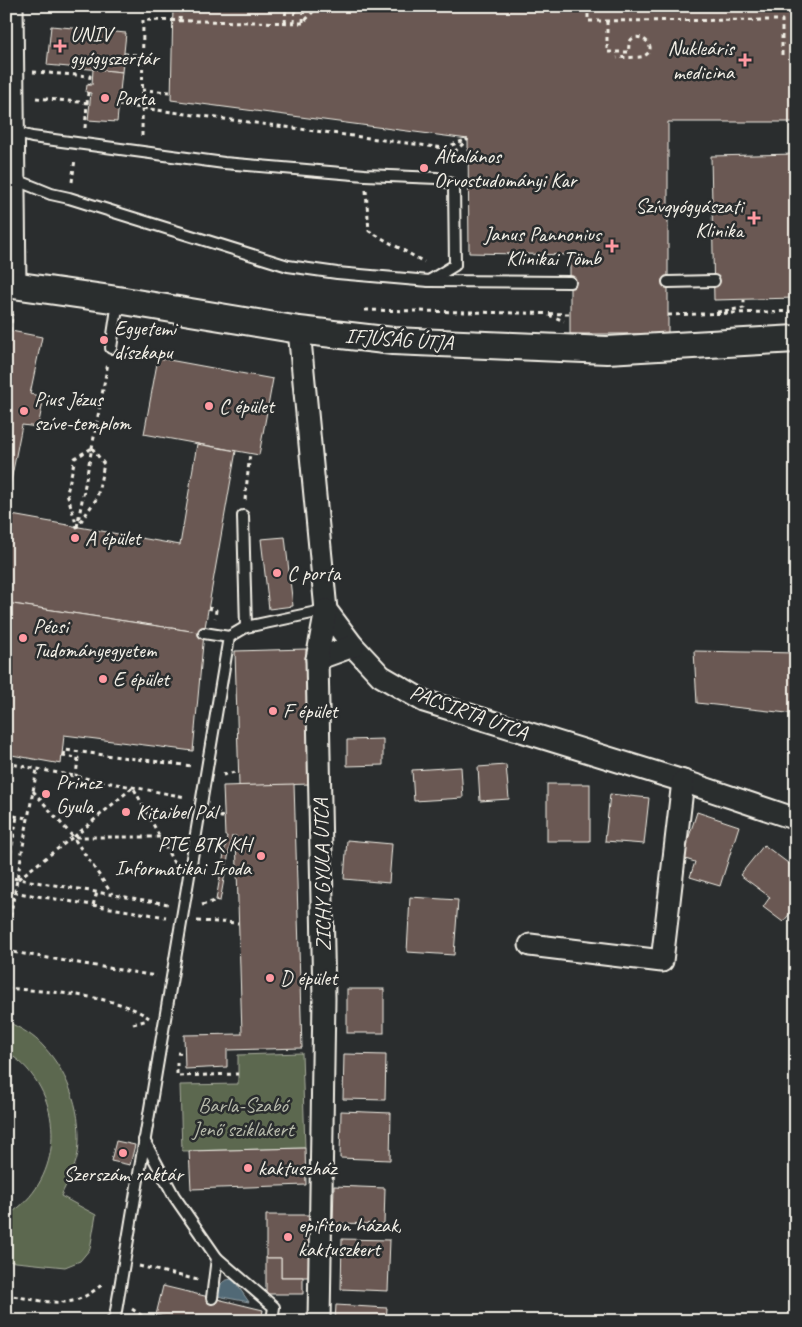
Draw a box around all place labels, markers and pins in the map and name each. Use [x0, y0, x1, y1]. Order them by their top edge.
place label: UNIV gyógyszertár [70, 21, 161, 71]
place label: Nukleáris medicina [667, 35, 736, 85]
marker: UNIV gyógyszertár [54, 40, 66, 52]
marker: Nukleáris medicina [738, 53, 752, 67]
place label: Porta [115, 85, 156, 111]
marker: Porta [99, 92, 111, 104]
place label: Általános Orvostudományi Kar [434, 143, 578, 193]
marker: Általános Orvostudományi Kar [418, 162, 430, 174]
place label: Szívgyógyászati Klinika [635, 193, 746, 243]
marker: Szívgyógyászati Klinika [747, 211, 761, 225]
place label: Janus Pannonius Klinikai Tömb [483, 221, 603, 271]
marker: Janus Pannonius Klinikai Tömb [605, 239, 619, 253]
place label: Egyetemi díszkapu [114, 315, 179, 365]
marker: Egyetemi díszkapu [98, 334, 110, 346]
place label: Pius Jézus szíve-templom [34, 386, 132, 436]
place label: C épület [219, 393, 276, 419]
marker: C épület [203, 400, 215, 412]
marker: Pius Jézus szíve-templom [18, 405, 30, 417]
place label: A épület [85, 525, 143, 551]
marker: A épület [69, 532, 81, 544]
place label: C porta [287, 560, 342, 586]
marker: C porta [271, 567, 283, 579]
place label: Pécsi Tudományegyetem [33, 613, 158, 663]
marker: Pécsi Tudományegyetem [17, 632, 29, 644]
place label: E épület [113, 666, 171, 692]
marker: E épület [97, 673, 109, 685]
place label: F épület [283, 698, 340, 724]
marker: F épület [267, 705, 279, 717]
place label: Princz Gyula [56, 769, 104, 819]
marker: Princz Gyula [40, 788, 52, 800]
place label: Kitaibel Pál [136, 799, 220, 825]
marker: Kitaibel Pál [120, 806, 132, 818]
place label: PTE BTK KH Informatikai Iroda [115, 831, 254, 881]
marker: PTE BTK KH Informatikai Iroda [255, 850, 267, 862]
place label: D épület [280, 965, 339, 991]
marker: D épület [264, 972, 276, 984]
marker: Szerszám raktár [117, 1147, 129, 1159]
place label: kaktuszház [258, 1155, 339, 1181]
place label: Szerszám raktár [63, 1161, 185, 1187]
marker: kaktuszház [242, 1162, 254, 1174]
place label: epifiton házak, kaktuszkert [298, 1212, 402, 1262]
marker: epifiton házak, kaktuszkert [282, 1231, 294, 1243]

